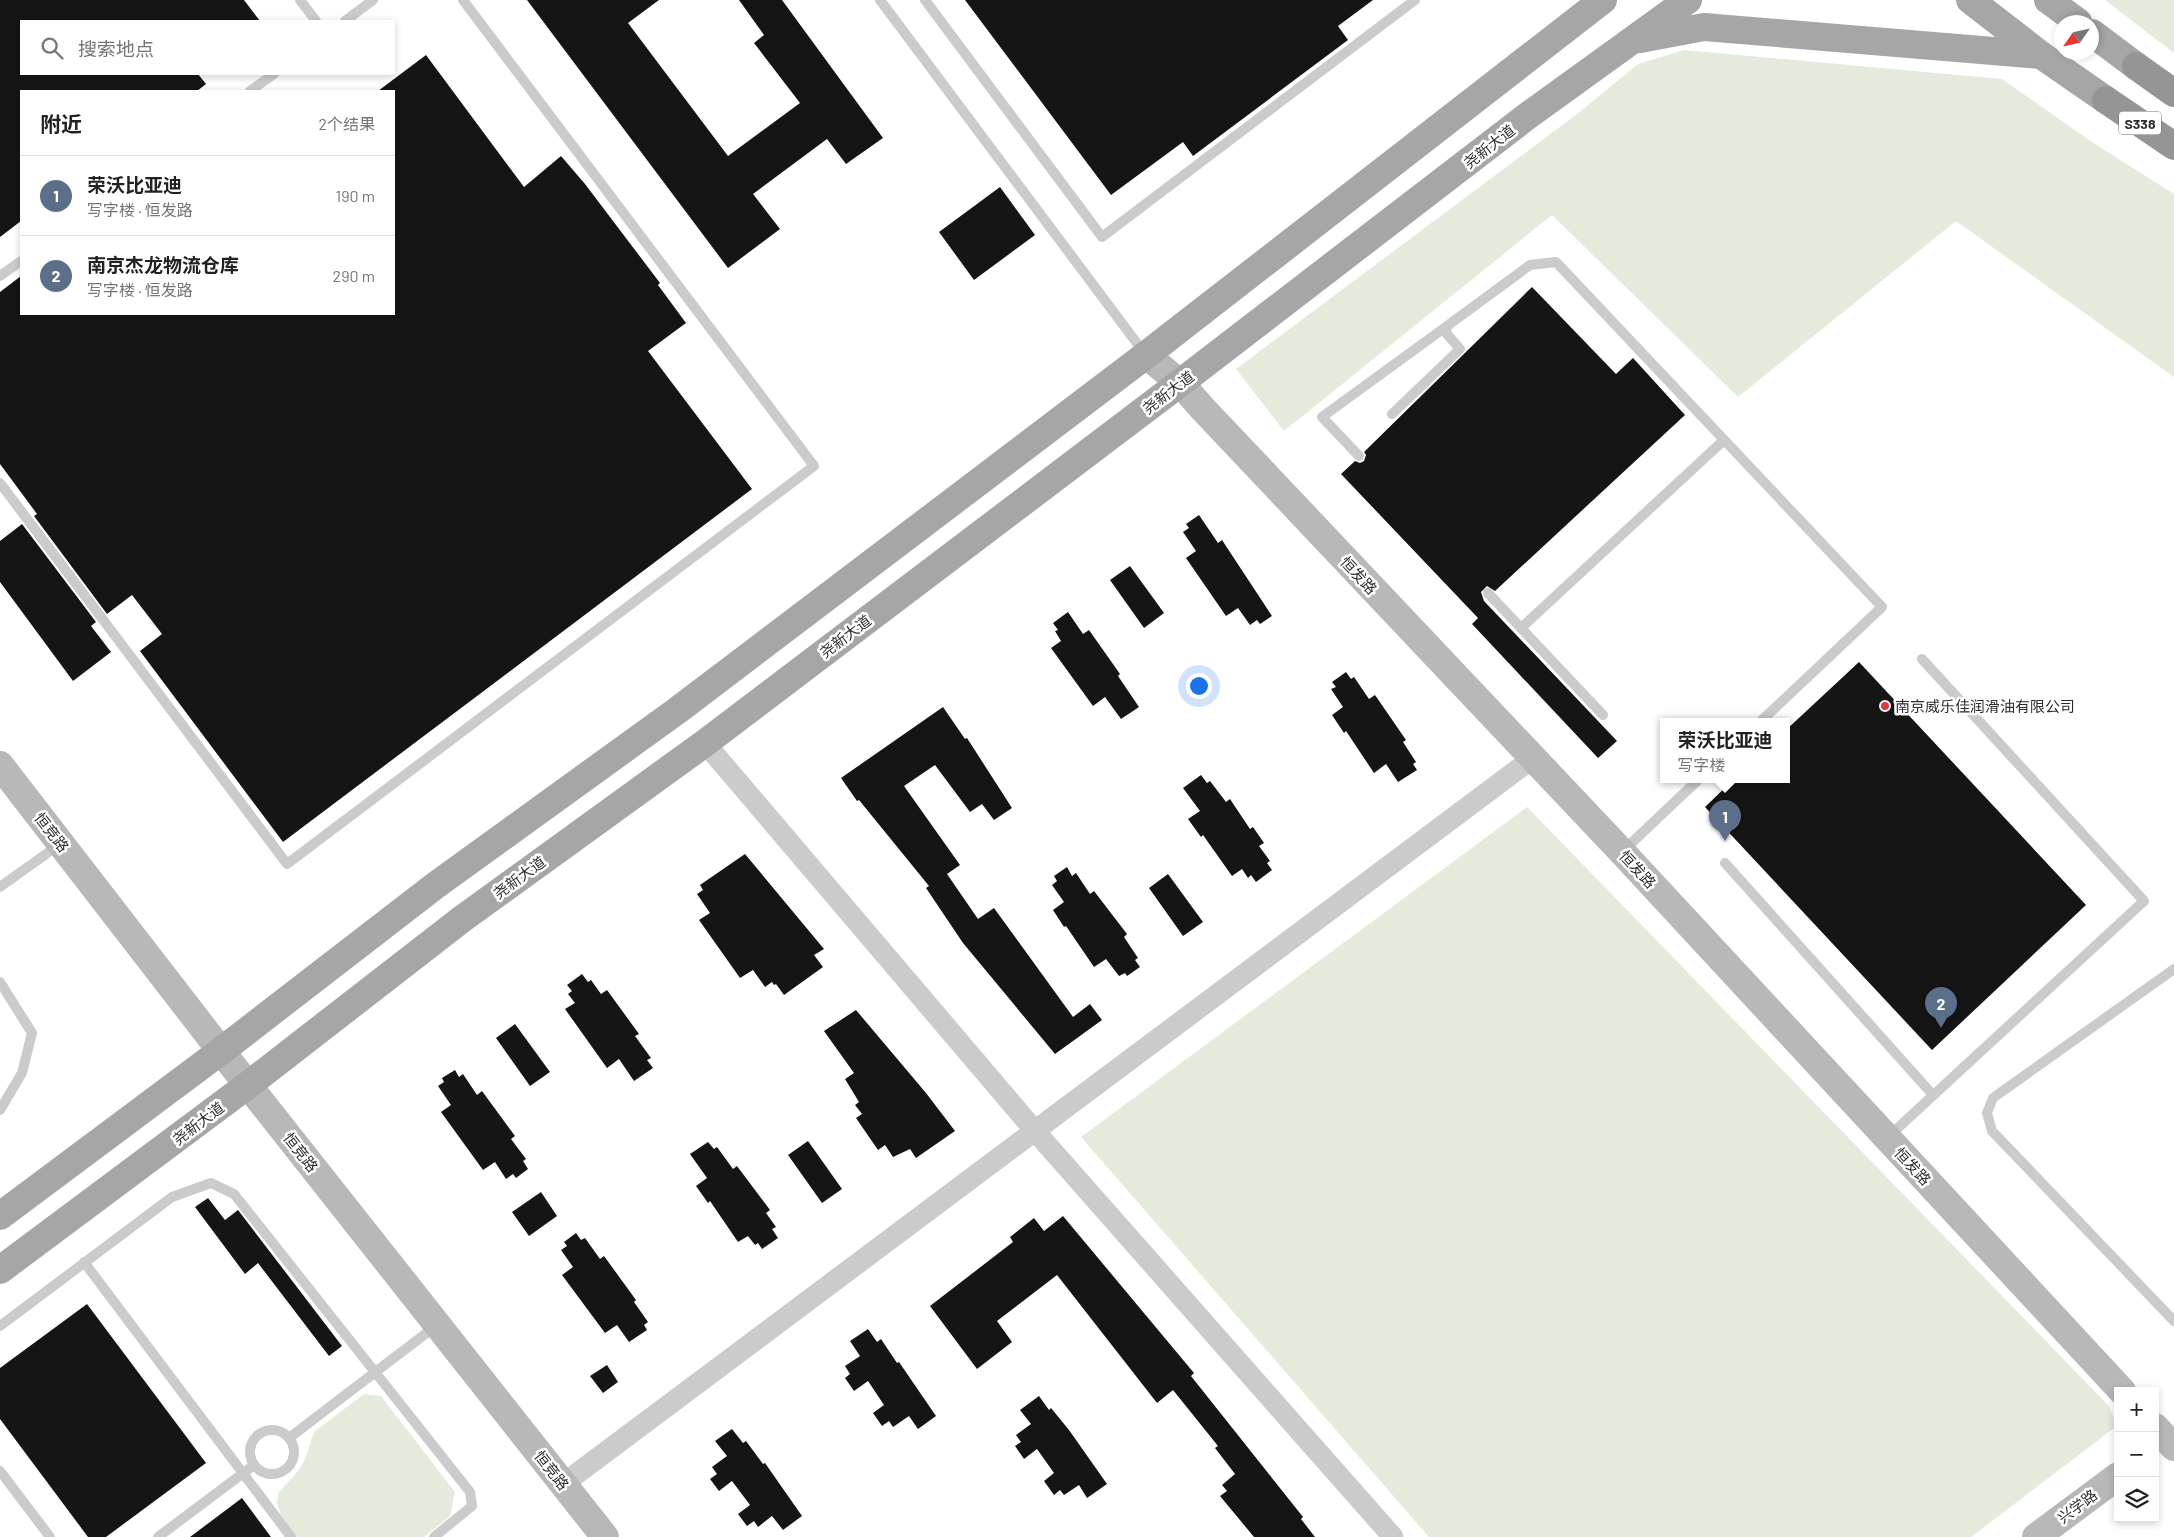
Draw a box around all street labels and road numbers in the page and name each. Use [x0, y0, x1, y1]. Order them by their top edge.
road number: S338 [2119, 112, 2161, 134]
street label: 尧新大道 [1460, 120, 1518, 172]
street label: 尧新大道 [1139, 367, 1197, 417]
street label: 恒发路 [1337, 552, 1381, 598]
street label: 尧新大道 [816, 611, 874, 661]
street label: 恒竞路 [31, 809, 73, 855]
street label: 恒发路 [1616, 846, 1660, 892]
street label: 尧新大道 [489, 852, 549, 902]
street label: 尧新大道 [169, 1098, 227, 1148]
street label: 恒竞路 [280, 1129, 322, 1175]
street label: 恒发路 [1891, 1143, 1935, 1189]
street label: 恒竞路 [531, 1447, 573, 1493]
street label: 兴学路 [2054, 1485, 2100, 1527]

